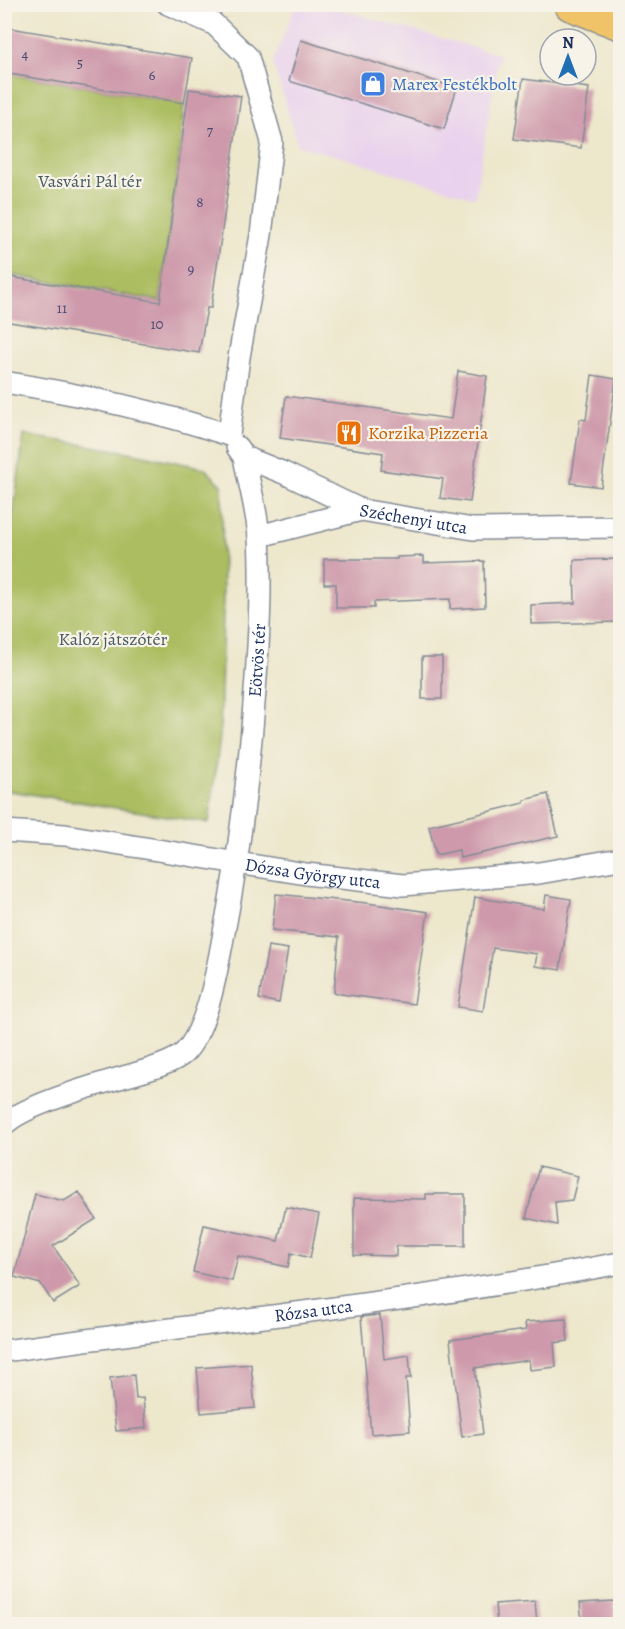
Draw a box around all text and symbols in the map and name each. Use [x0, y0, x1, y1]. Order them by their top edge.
north arrow [538, 27, 598, 87]
text: N [562, 32, 574, 54]
house number: 4 [22, 44, 29, 64]
house number: 5 [77, 53, 83, 73]
house number: 6 [149, 65, 156, 85]
shop icon: Marex Festékbolt [358, 69, 388, 99]
place label: Marex Festékbolt [392, 72, 517, 96]
house number: 7 [207, 121, 214, 141]
park label: Vasvári Pál tér [37, 169, 142, 193]
house number: 8 [196, 192, 204, 212]
house number: 9 [188, 259, 195, 279]
house number: 11 [57, 298, 67, 318]
house number: 10 [150, 314, 164, 334]
restaurant icon: Korzika Pizzeria [334, 418, 364, 448]
place label: Korzika Pizzeria [368, 421, 489, 445]
street label: Széchenyi utca [358, 498, 470, 540]
street label: Eötvös tér [243, 623, 271, 698]
park label: Kalóz játszótér [59, 627, 168, 651]
street label: Dózsa György utca [243, 852, 383, 894]
street label: Rózsa utca [273, 1294, 355, 1328]

